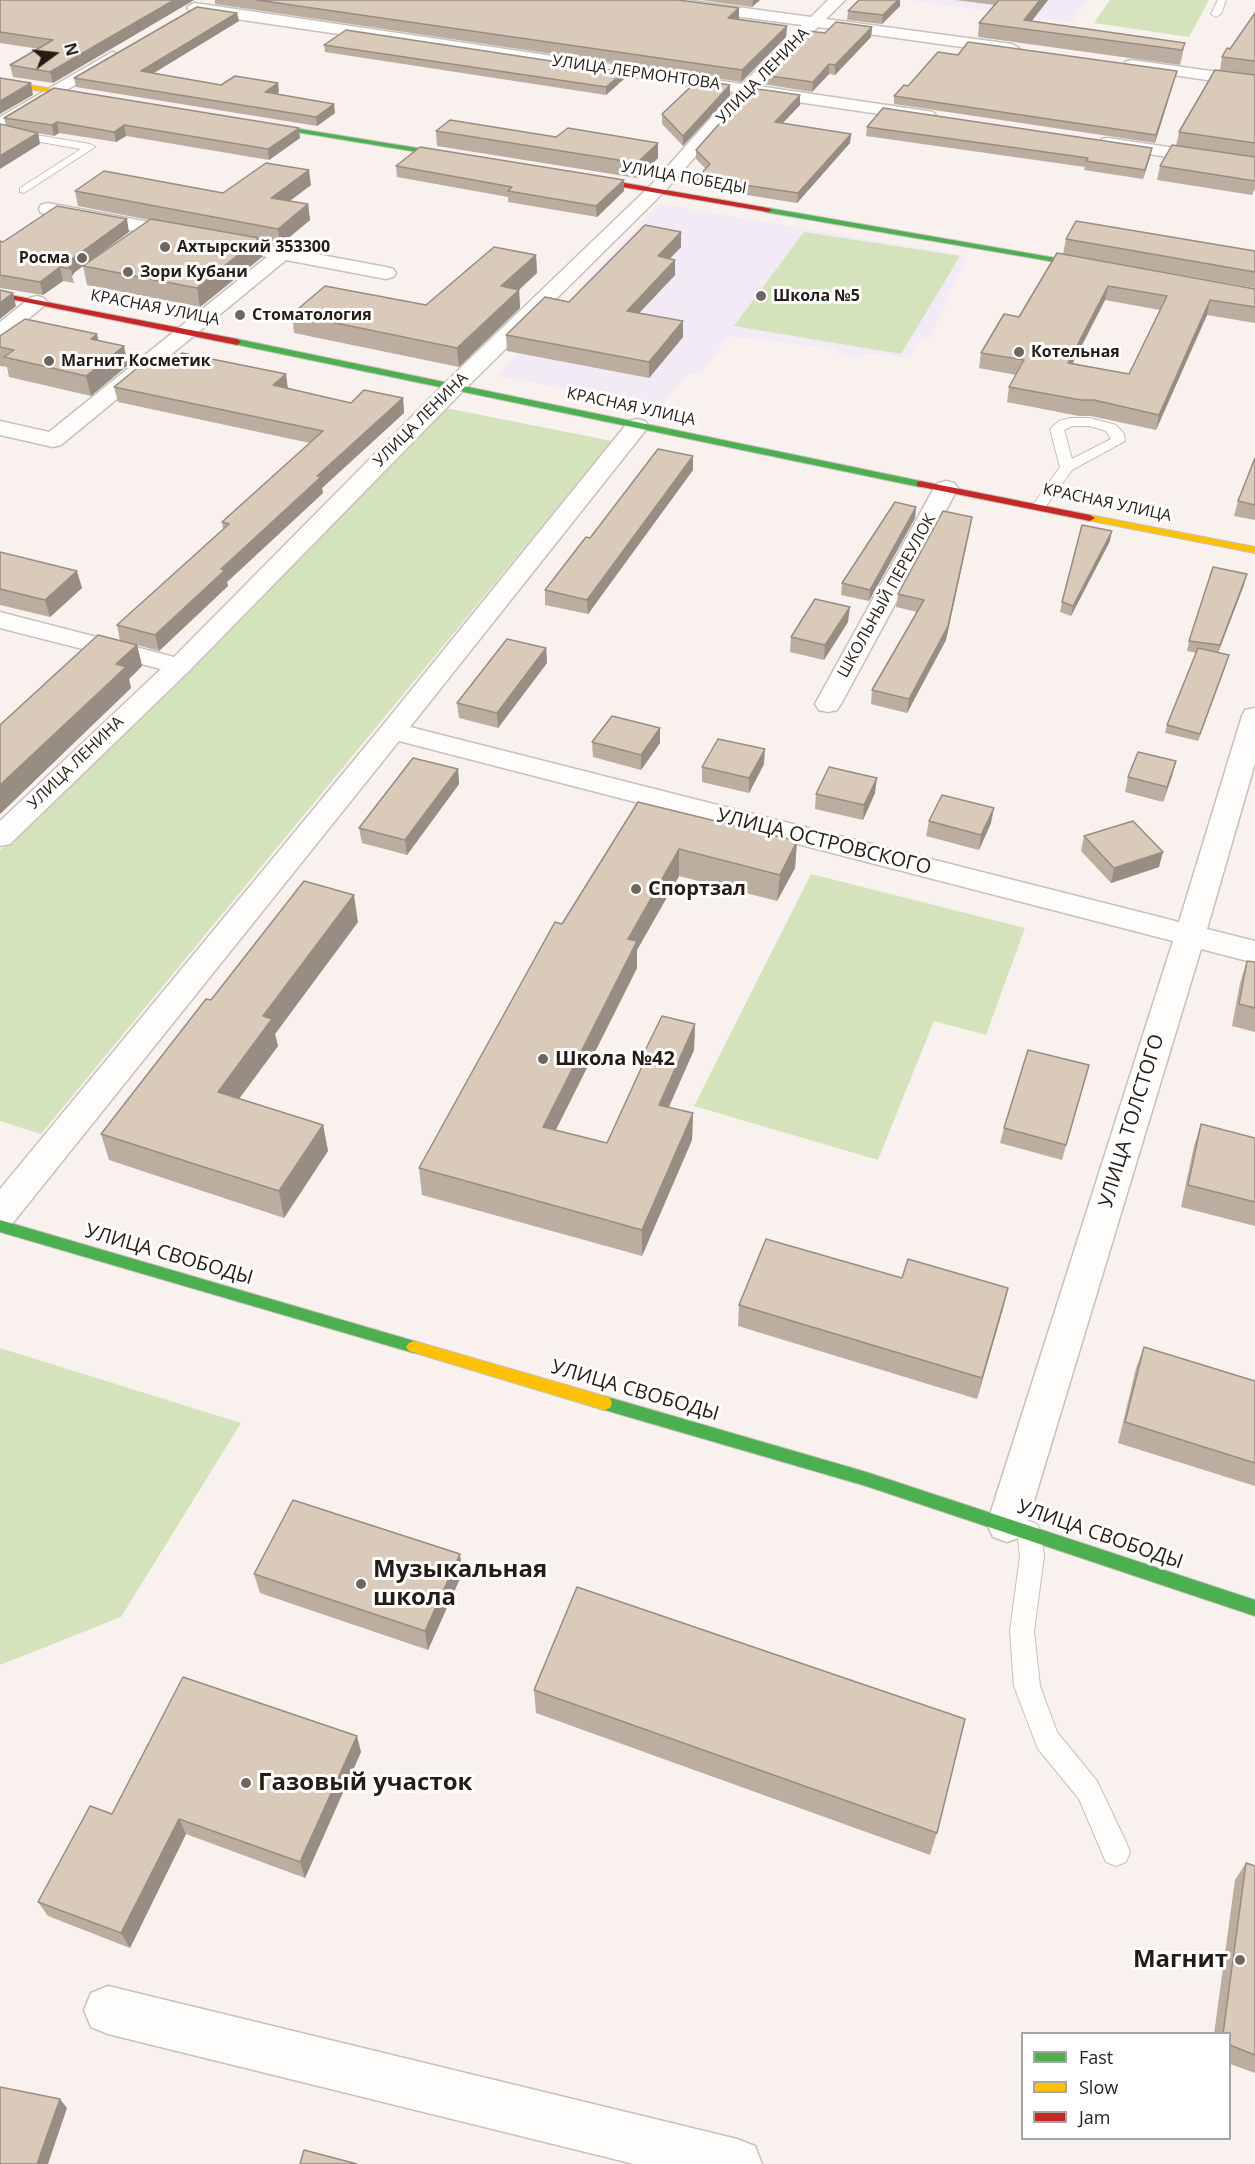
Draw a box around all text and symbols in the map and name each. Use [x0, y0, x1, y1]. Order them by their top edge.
north arrow [24, 24, 84, 84]
street label: УЛИЦА ЛЕНИНА [713, 24, 813, 128]
text: N [59, 40, 84, 58]
street label: УЛИЦА ЛЕРМОНТОВА [551, 52, 721, 94]
street label: УЛИЦА ПОБЕДЫ [620, 158, 748, 198]
place label: Ахтырский 353300 [177, 237, 330, 257]
marker: Ахтырский 353300 [158, 240, 172, 254]
place label: Росма [19, 248, 70, 268]
marker: Росма [75, 251, 89, 265]
place label: Зори Кубани [140, 262, 248, 282]
marker: Зори Кубани [121, 265, 135, 279]
street label: КРАСНАЯ УЛИЦА [89, 286, 221, 330]
place label: Школа №5 [773, 286, 860, 306]
marker: Школа №5 [754, 289, 768, 303]
place label: Стоматология [252, 305, 372, 325]
marker: Стоматология [233, 308, 247, 322]
place label: Котельная [1031, 342, 1120, 362]
marker: Котельная [1012, 345, 1026, 359]
place label: Магнит Косметик [61, 351, 211, 371]
marker: Магнит Косметик [42, 354, 56, 368]
street label: УЛИЦА ЛЕНИНА [370, 369, 472, 471]
street label: КРАСНАЯ УЛИЦА [565, 384, 697, 430]
street label: КРАСНАЯ УЛИЦА [1041, 480, 1173, 526]
street label: ШКОЛЬНЫЙ ПЕРЕУЛОК [834, 511, 940, 681]
street label: УЛИЦА ЛЕНИНА [24, 713, 128, 813]
street label: УЛИЦА ОСТРОВСКОГО [714, 804, 934, 880]
place label: Спортзал [648, 877, 746, 901]
marker: Спортзал [629, 882, 643, 896]
street label: УЛИЦА ТОЛСТОГО [1094, 1031, 1170, 1211]
place label: Школа №42 [555, 1047, 675, 1071]
marker: Школа №42 [536, 1052, 550, 1066]
street label: УЛИЦА СВОБОДЫ [82, 1220, 256, 1290]
street label: УЛИЦА СВОБОДЫ [548, 1356, 722, 1426]
street label: УЛИЦА СВОБОДЫ [1014, 1495, 1186, 1575]
place label: Музыкальная школа [373, 1556, 547, 1612]
marker: Музыкальная школа [354, 1577, 368, 1591]
place label: Газовый участок [258, 1769, 472, 1797]
marker: Газовый участок [239, 1776, 253, 1790]
place label: Магнит [1133, 1946, 1228, 1974]
marker: Магнит [1233, 1953, 1247, 1967]
legend [1021, 2032, 1231, 2140]
text: Fast [1079, 2045, 1113, 2069]
text: Slow [1079, 2075, 1118, 2099]
text: Jam [1079, 2105, 1111, 2129]

